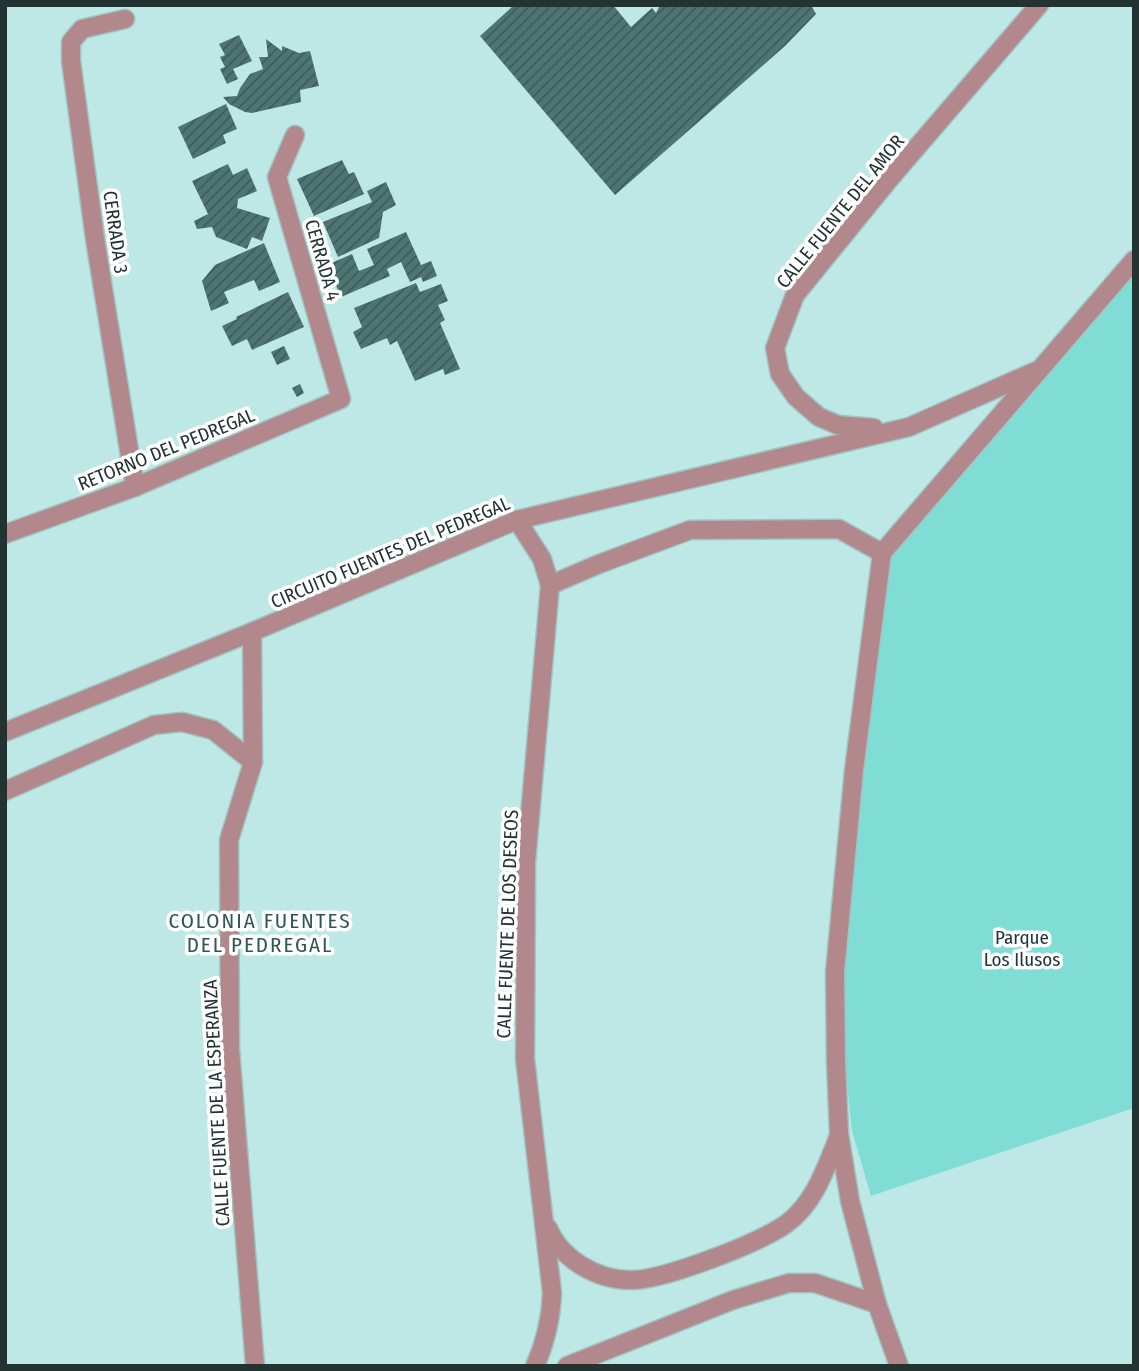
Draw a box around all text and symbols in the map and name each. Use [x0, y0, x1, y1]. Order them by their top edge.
street label: CALLE FUENTE DEL AMOR [772, 130, 909, 293]
street label: CERRADA 3 [98, 189, 133, 275]
street label: CERRADA 4 [300, 217, 345, 304]
street label: RETORNO DEL PEDREGAL [74, 403, 259, 495]
street label: CIRCUITO FUENTES DEL PEDREGAL [267, 491, 514, 613]
street label: CALLE FUENTE DE LOS DESEOS [492, 809, 523, 1039]
district label: COLONIA FUENTES DEL PEDREGAL [168, 908, 352, 958]
park label: Parque Los Ilusos [984, 926, 1060, 971]
street label: CALLE FUENTE DE LA ESPERANZA [199, 979, 234, 1227]

